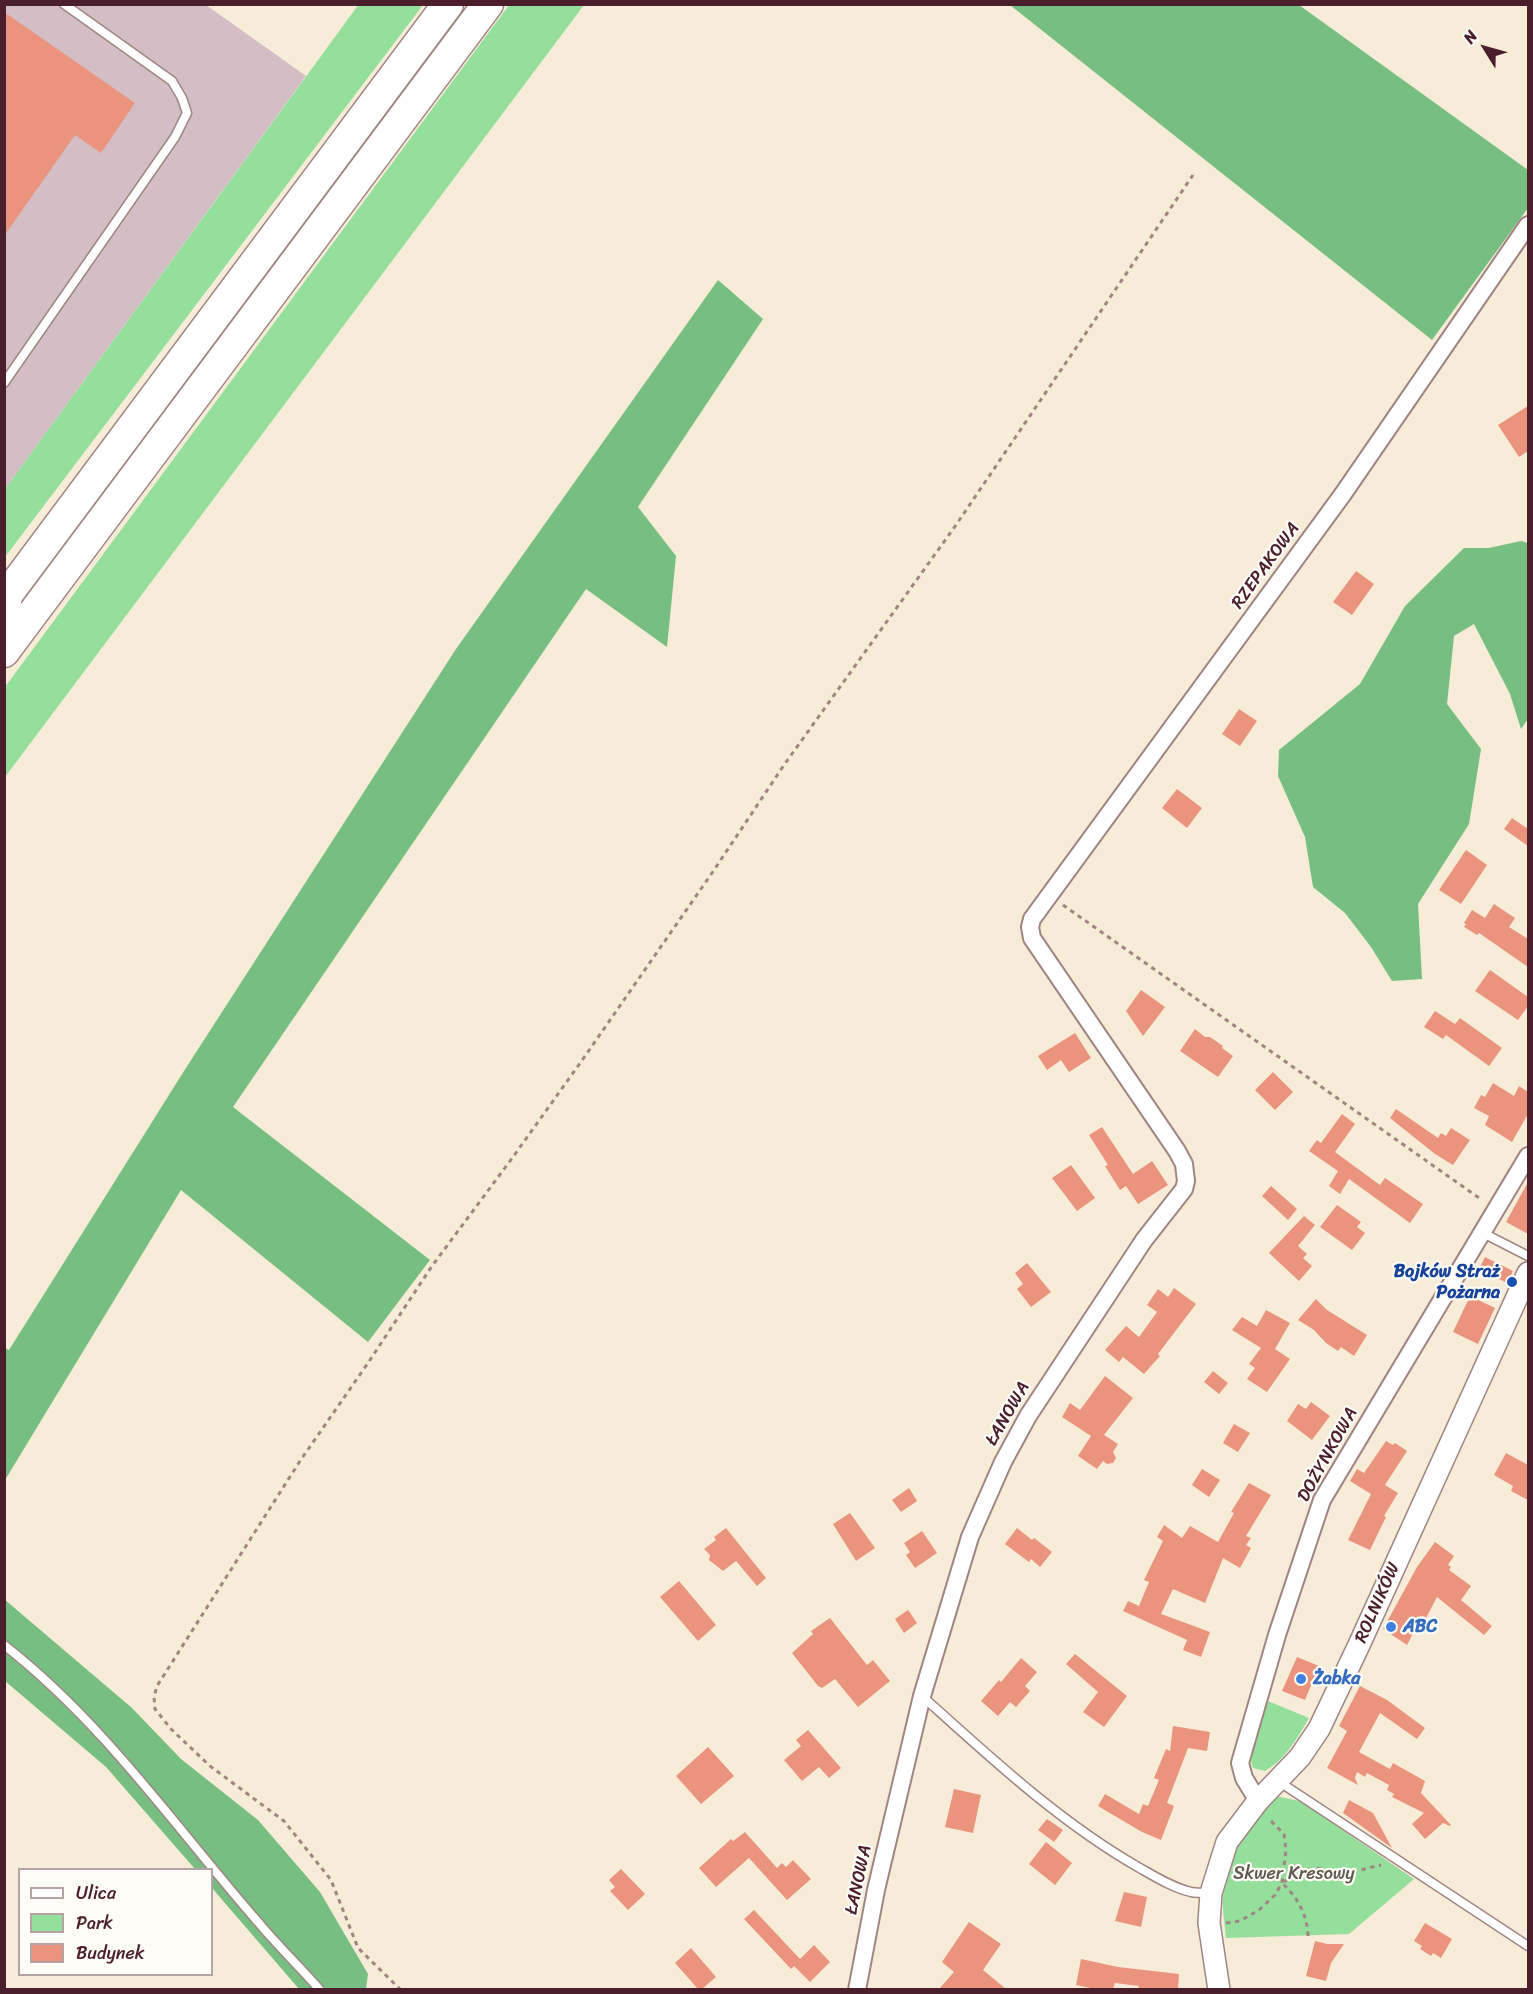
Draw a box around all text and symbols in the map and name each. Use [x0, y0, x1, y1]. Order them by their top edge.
north arrow [1455, 18, 1515, 78]
text: N [1455, 24, 1485, 50]
street label: RZEPAKOWA [1227, 518, 1305, 614]
place label: Bojków Straż Pożarna [1394, 1261, 1500, 1304]
marker: Bojków Straż Pożarna [1505, 1275, 1519, 1289]
street label: ŁANOWA [981, 1378, 1035, 1450]
street label: DOŻYNKOWA [1293, 1404, 1363, 1506]
street label: ROLNIKÓW [1351, 1559, 1405, 1647]
place label: ABC [1403, 1616, 1437, 1638]
marker: ABC [1384, 1620, 1398, 1634]
place label: Żabka [1313, 1668, 1360, 1690]
marker: Żabka [1294, 1672, 1308, 1686]
street label: ŁANOWA [841, 1843, 877, 1917]
park label: Skwer Kresowy [1233, 1863, 1355, 1885]
legend [18, 1868, 213, 1976]
text: Ulica [76, 1877, 116, 1909]
text: Park [76, 1907, 113, 1939]
text: Budynek [76, 1937, 144, 1969]

